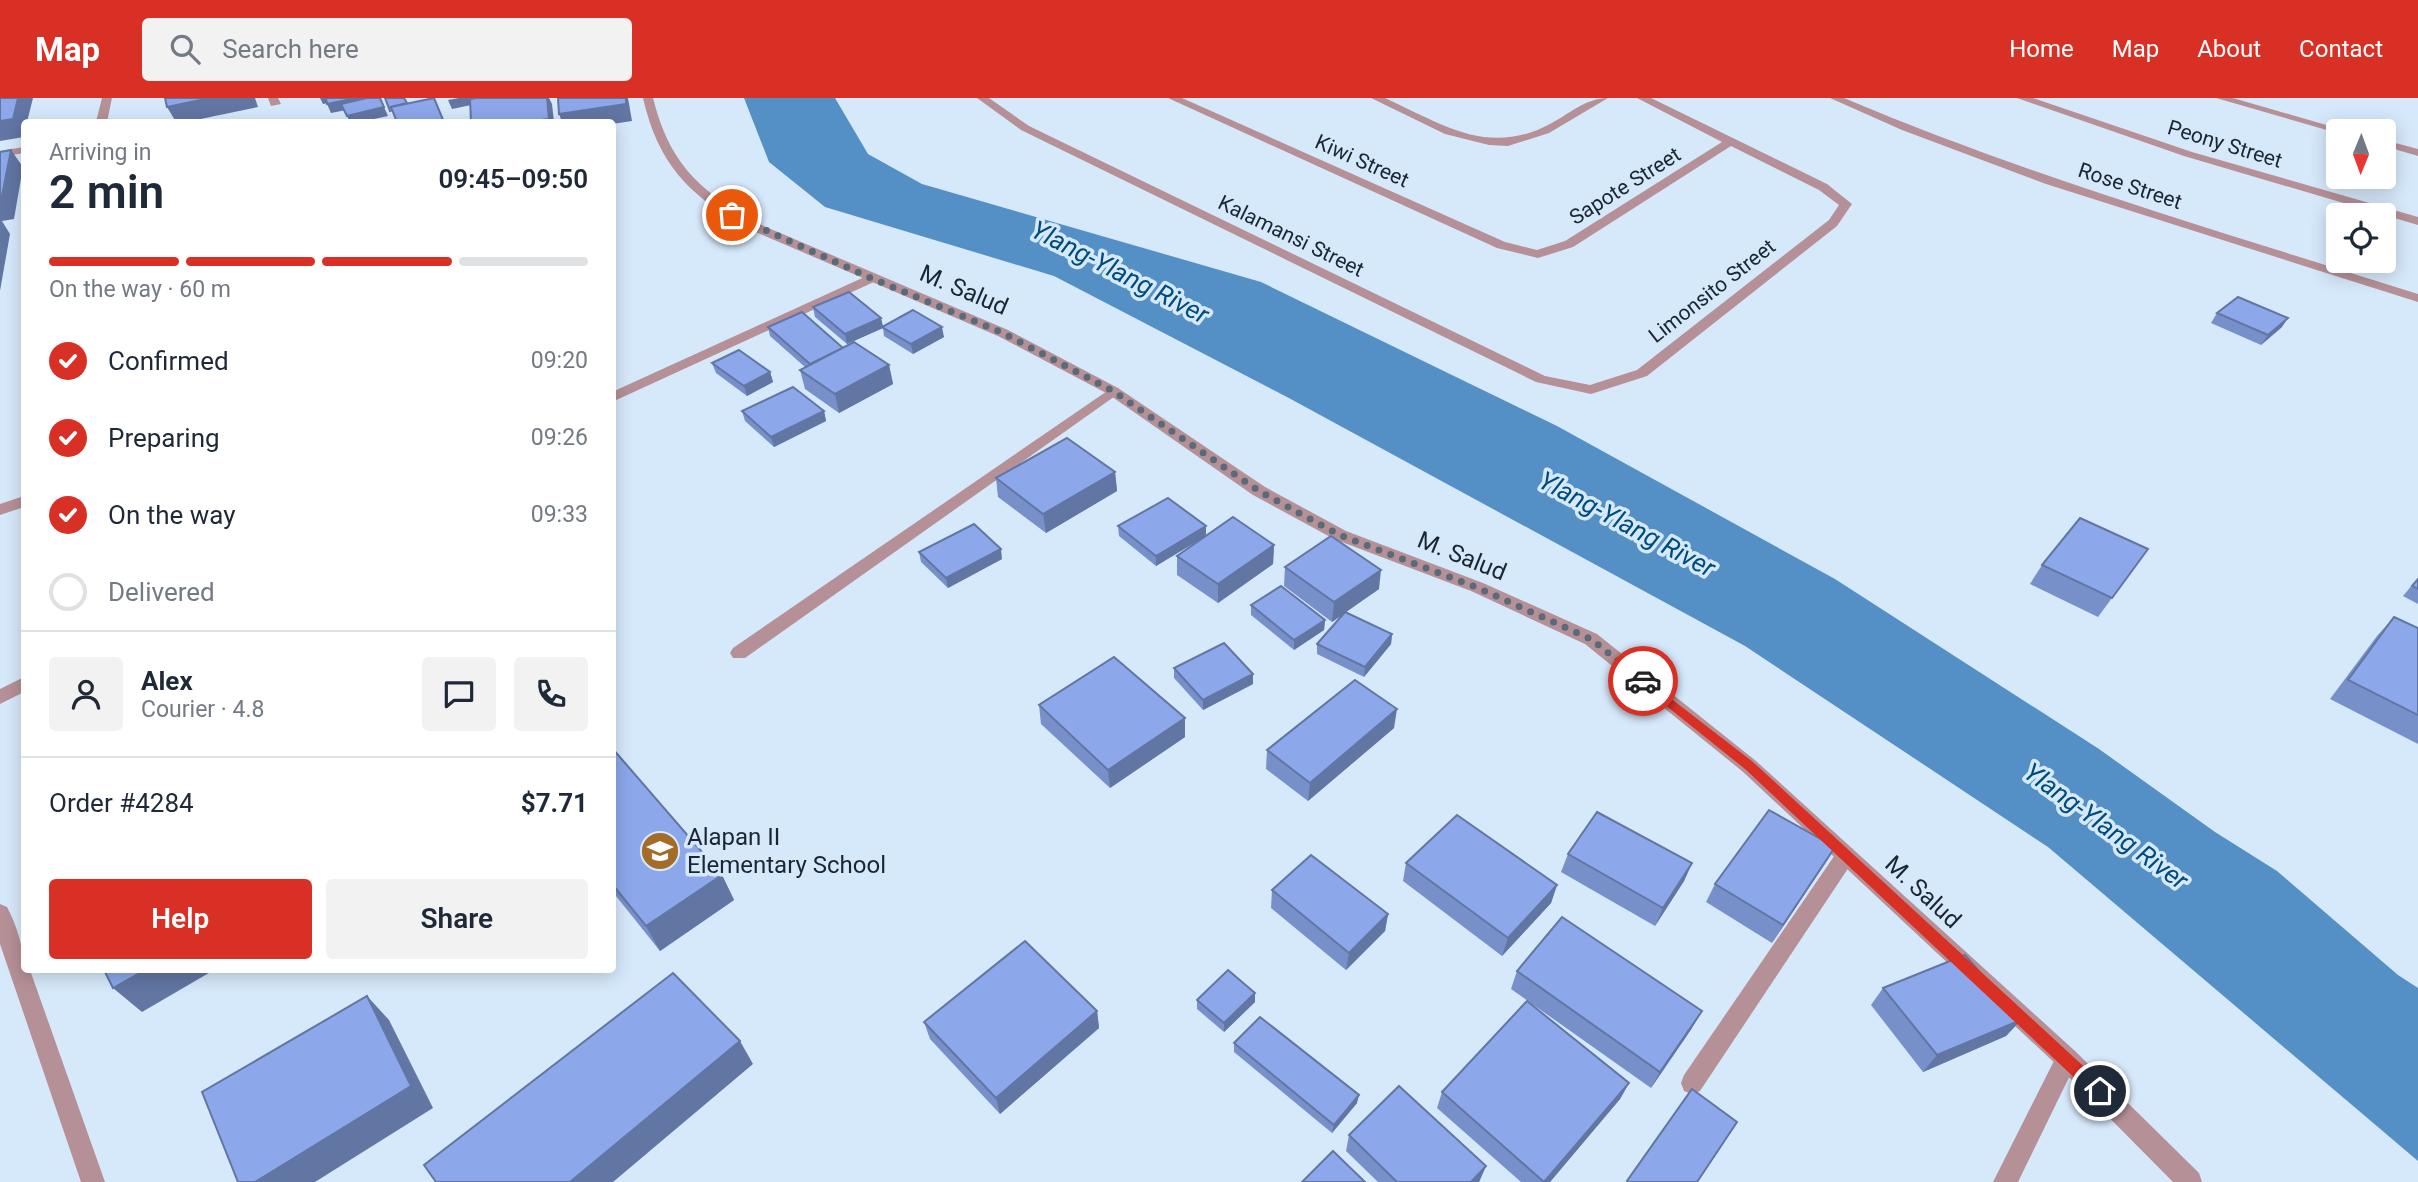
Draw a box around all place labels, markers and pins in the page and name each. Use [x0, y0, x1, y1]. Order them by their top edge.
pin [702, 185, 762, 245]
place label: Alapan II Elementary School [687, 823, 886, 879]
school or university icon: Alapan II Elementary School [639, 830, 681, 872]
pin [2070, 1061, 2130, 1121]

